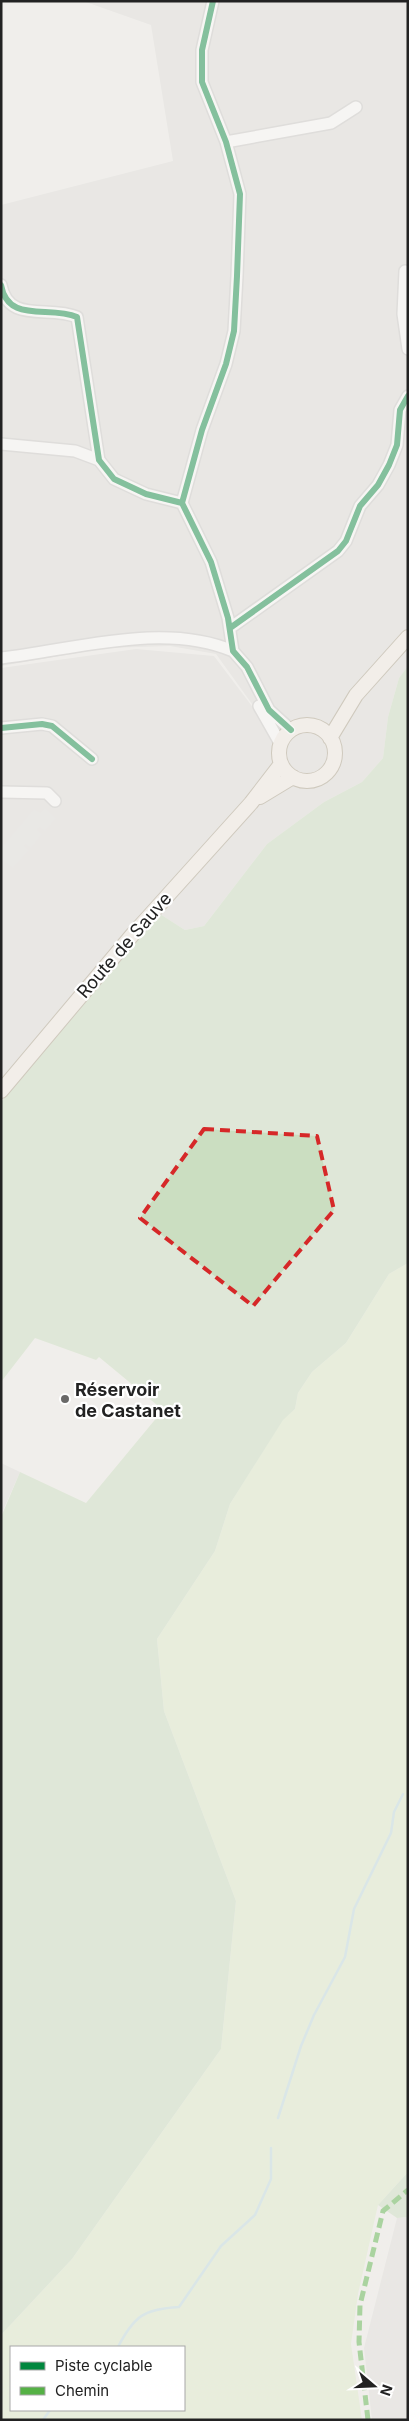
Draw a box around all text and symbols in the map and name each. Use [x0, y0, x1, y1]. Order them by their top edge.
street label: Route de Sauve [72, 888, 176, 1002]
place label: Réservoir de Castanet [75, 1379, 181, 1421]
marker: Réservoir de Castanet [59, 1393, 71, 1405]
legend [10, 2346, 185, 2411]
text: Piste cyclable [55, 2356, 152, 2375]
north arrow [349, 2361, 399, 2411]
text: Chemin [55, 2381, 109, 2400]
text: N [377, 2383, 397, 2398]

